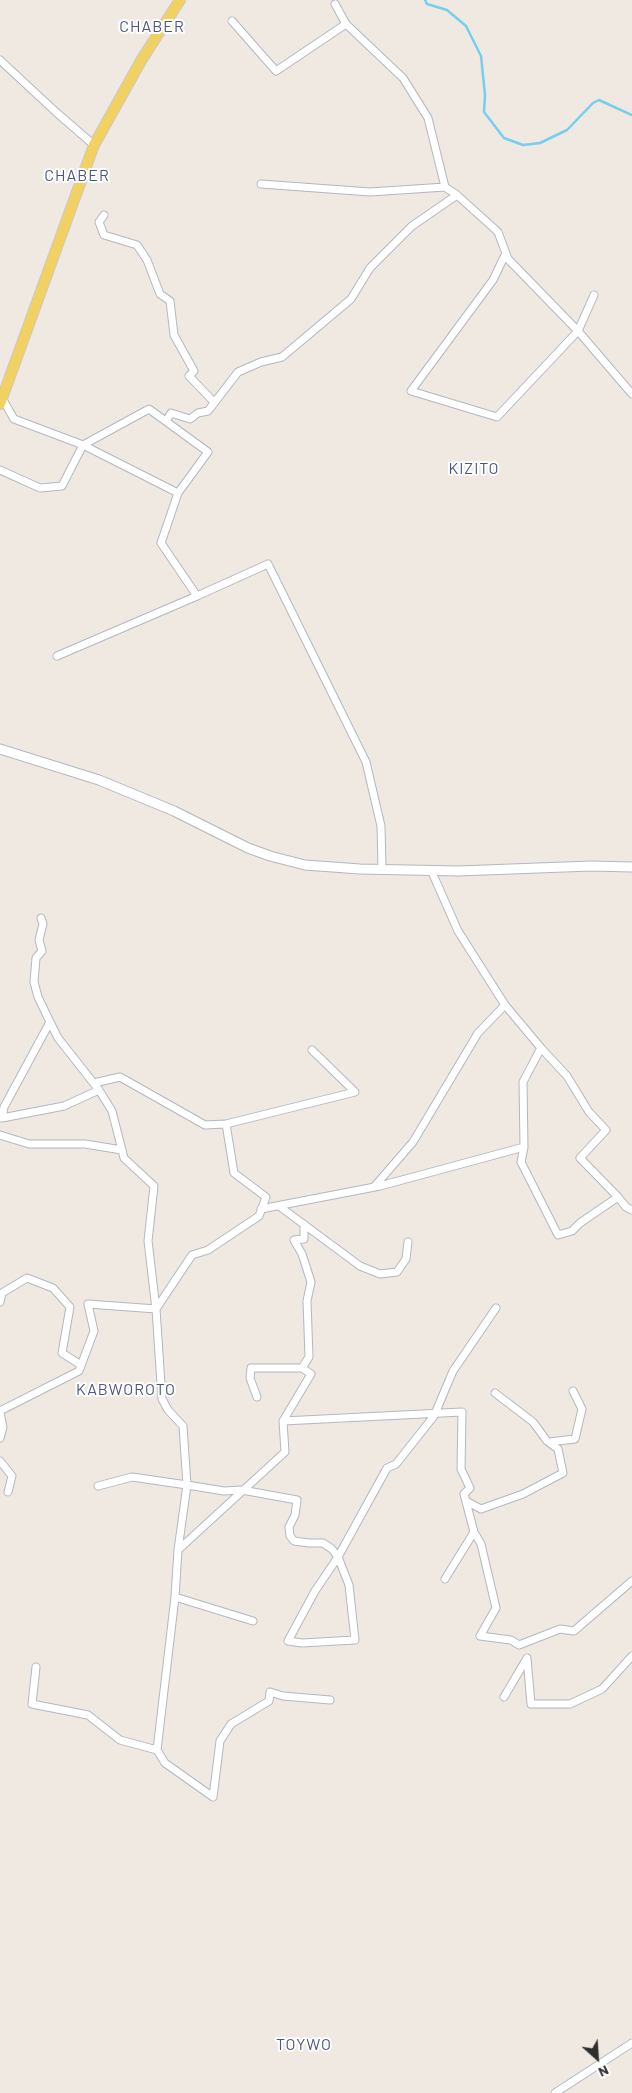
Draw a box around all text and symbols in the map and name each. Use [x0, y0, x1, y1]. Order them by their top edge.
district label: CHABER [118, 17, 186, 37]
district label: CHABER [43, 166, 111, 186]
district label: KIZITO [448, 459, 500, 479]
district label: KABWOROTO [75, 1380, 177, 1400]
north arrow [572, 2033, 622, 2083]
district label: TOYWO [275, 2035, 333, 2055]
text: N [596, 2062, 612, 2082]

